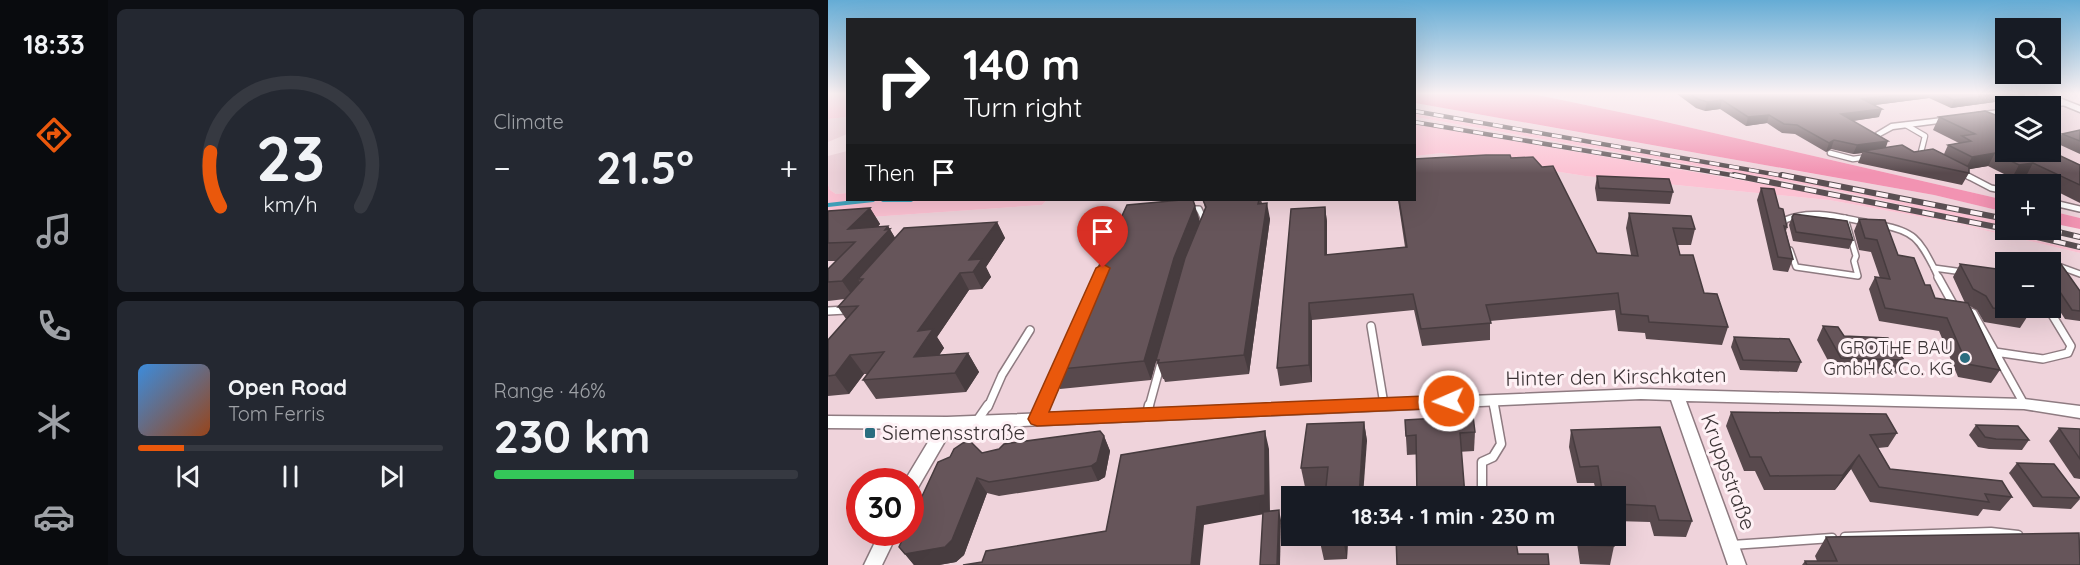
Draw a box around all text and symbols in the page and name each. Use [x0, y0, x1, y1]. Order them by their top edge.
map controls [1995, 18, 2061, 318]
button: search [1995, 18, 2061, 84]
text: 18:33 [23, 27, 85, 61]
text: 140 m [963, 38, 1080, 91]
icon: right [864, 42, 942, 120]
text: Turn right [963, 90, 1082, 124]
button: layers [1995, 96, 2061, 162]
text: Climate [494, 109, 564, 134]
icon: directions [33, 114, 75, 156]
text: 23 [256, 119, 325, 197]
text: 21.5° [596, 139, 694, 195]
text: − [494, 147, 511, 188]
text: + [779, 147, 798, 188]
icon: arrive [927, 156, 960, 189]
text: Then [864, 159, 915, 187]
button: + [1995, 174, 2061, 240]
text: km/h [263, 192, 317, 218]
pin [1077, 206, 1128, 268]
icon: music [33, 210, 75, 252]
icon: arrive [1086, 215, 1119, 248]
button: − [1995, 252, 2061, 318]
icon: phone [33, 305, 75, 347]
place label: GROTHE BAU GmbH & Co. KG [1823, 336, 1953, 380]
marker: GROTHE BAU GmbH & Co. KG [1958, 351, 1972, 365]
street label: Hinter den Kirschkaten [1505, 361, 1727, 391]
position arrow [1417, 369, 1481, 433]
text: Open Road [228, 373, 347, 401]
text: Range · 46% [494, 378, 606, 403]
icon: climate [33, 401, 75, 443]
text: Tom Ferris [228, 401, 325, 426]
text: 230 km [494, 408, 651, 464]
street label: Kruppstraße [1696, 410, 1762, 533]
place label: Siemensstraße [882, 419, 1025, 445]
marker: Siemensstraße [863, 426, 877, 440]
icon: previous [172, 460, 205, 493]
icon: pause [274, 460, 307, 493]
icon: next [375, 460, 408, 493]
speed limit sign: 30 [846, 468, 924, 546]
icon: car [33, 496, 75, 538]
text: 18:34 · 1 min · 230 m [1352, 502, 1555, 530]

